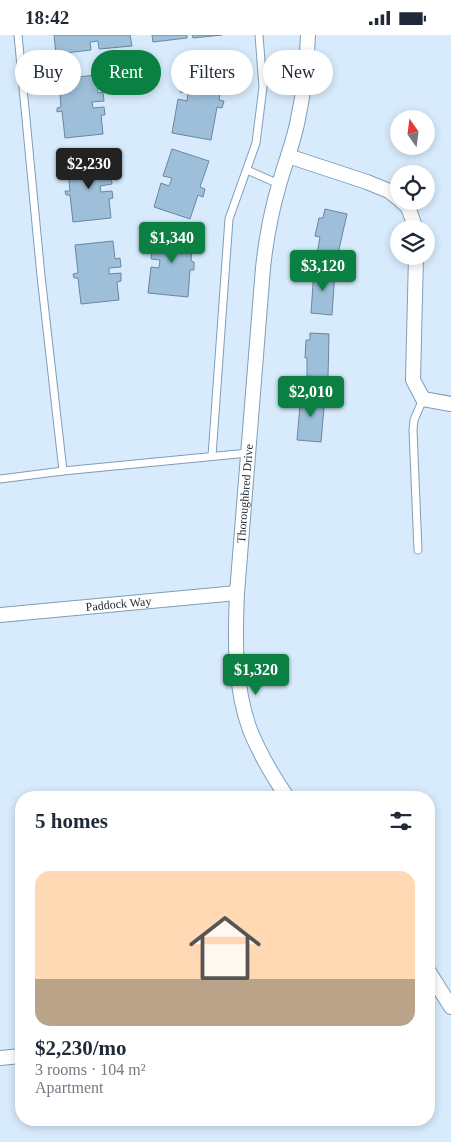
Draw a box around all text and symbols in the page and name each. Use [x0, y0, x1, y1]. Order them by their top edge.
text: 18:42 [25, 7, 69, 28]
chip: Buy [15, 50, 81, 95]
chip: Rent [91, 50, 161, 95]
chip: Filters [171, 50, 253, 95]
chip: New [263, 50, 333, 95]
north arrow [390, 110, 435, 155]
map controls [390, 110, 435, 265]
pin: $2,230 [48, 147, 130, 190]
text: $2,230 [67, 155, 111, 172]
button: locate [390, 165, 435, 210]
button: layers [390, 220, 435, 265]
pin: $1,340 [131, 221, 213, 264]
text: $1,340 [150, 229, 194, 246]
pin: $3,120 [282, 249, 364, 292]
text: $3,120 [301, 257, 345, 274]
pin: $2,010 [270, 375, 352, 418]
text: $2,010 [289, 383, 333, 400]
street label: Thoroughbred Drive [234, 444, 256, 543]
street label: Paddock Way [85, 594, 152, 614]
pin: $1,320 [215, 653, 297, 696]
text: $1,320 [234, 661, 278, 678]
icon: filters [387, 807, 415, 835]
text: 5 homes [35, 809, 108, 833]
icon: home [180, 903, 270, 993]
text: $2,230/mo [35, 1036, 127, 1060]
text: 3 rooms · 104 m² [35, 1061, 146, 1078]
text: Apartment [35, 1079, 103, 1096]

